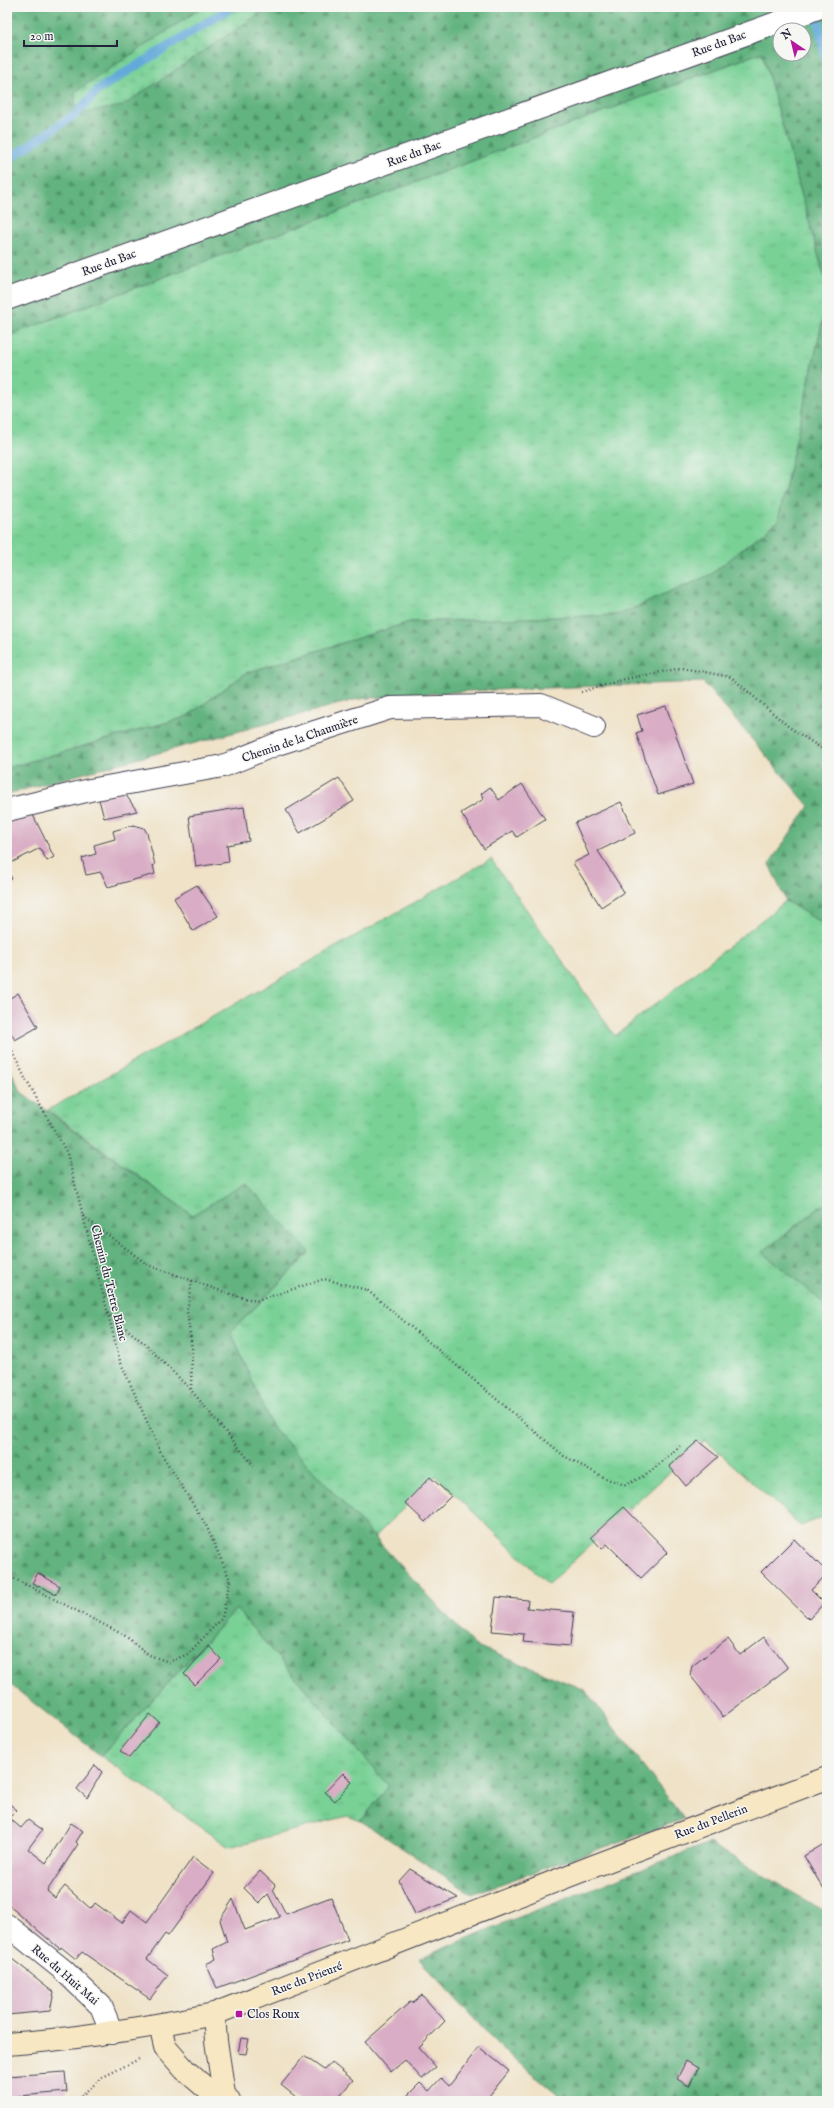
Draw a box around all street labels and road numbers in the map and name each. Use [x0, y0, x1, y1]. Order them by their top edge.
street label: Rue du Bac [690, 27, 748, 61]
street label: Rue du Bac [385, 137, 443, 171]
street label: Rue du Bac [80, 246, 138, 280]
street label: Chemin de la Chaumière [240, 712, 360, 766]
street label: Chemin du Tertre Blanc [87, 1223, 131, 1343]
street label: Rue du Pellerin [672, 1801, 750, 1843]
street label: Rue du Huit Mai [28, 1942, 102, 2008]
street label: Rue du Prieuré [269, 1958, 345, 1999]

